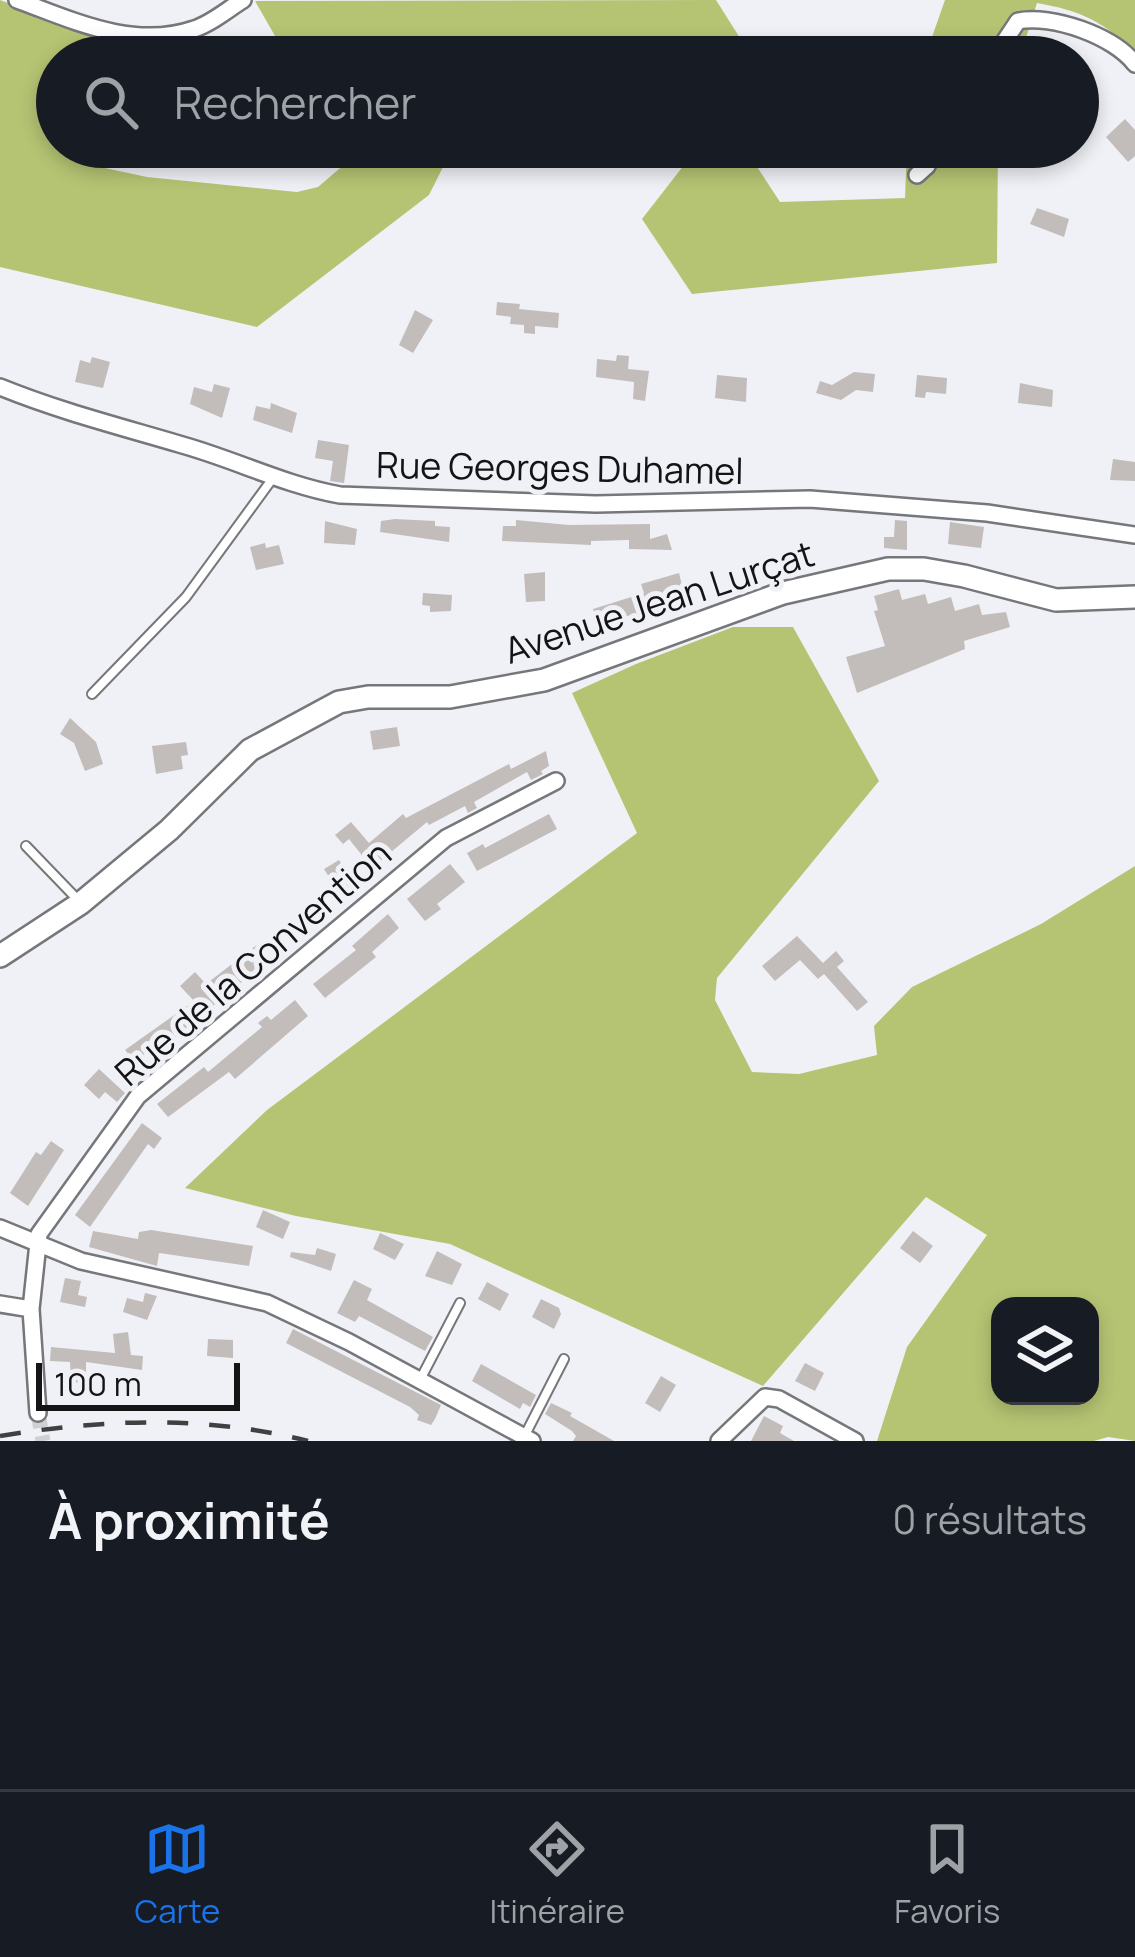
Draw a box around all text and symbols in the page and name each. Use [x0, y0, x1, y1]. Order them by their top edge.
search box [36, 36, 1099, 168]
icon: search [78, 69, 144, 135]
text: Rechercher [174, 71, 417, 133]
street label: Rue Georges Duhamel [376, 440, 744, 495]
street label: Avenue Jean Lurçat [498, 528, 820, 675]
street label: Rue de la Convention [104, 829, 401, 1096]
map controls [991, 1297, 1099, 1405]
button: layers [991, 1297, 1099, 1405]
scale bar [36, 1357, 240, 1410]
text: 100 m [54, 1361, 142, 1406]
text: À proximité [48, 1485, 330, 1554]
text: 0 résultats [892, 1492, 1087, 1546]
tab: Carte [135, 1816, 220, 1933]
tab: Itinéraire [489, 1816, 625, 1933]
tab: Favoris [894, 1816, 1000, 1933]

